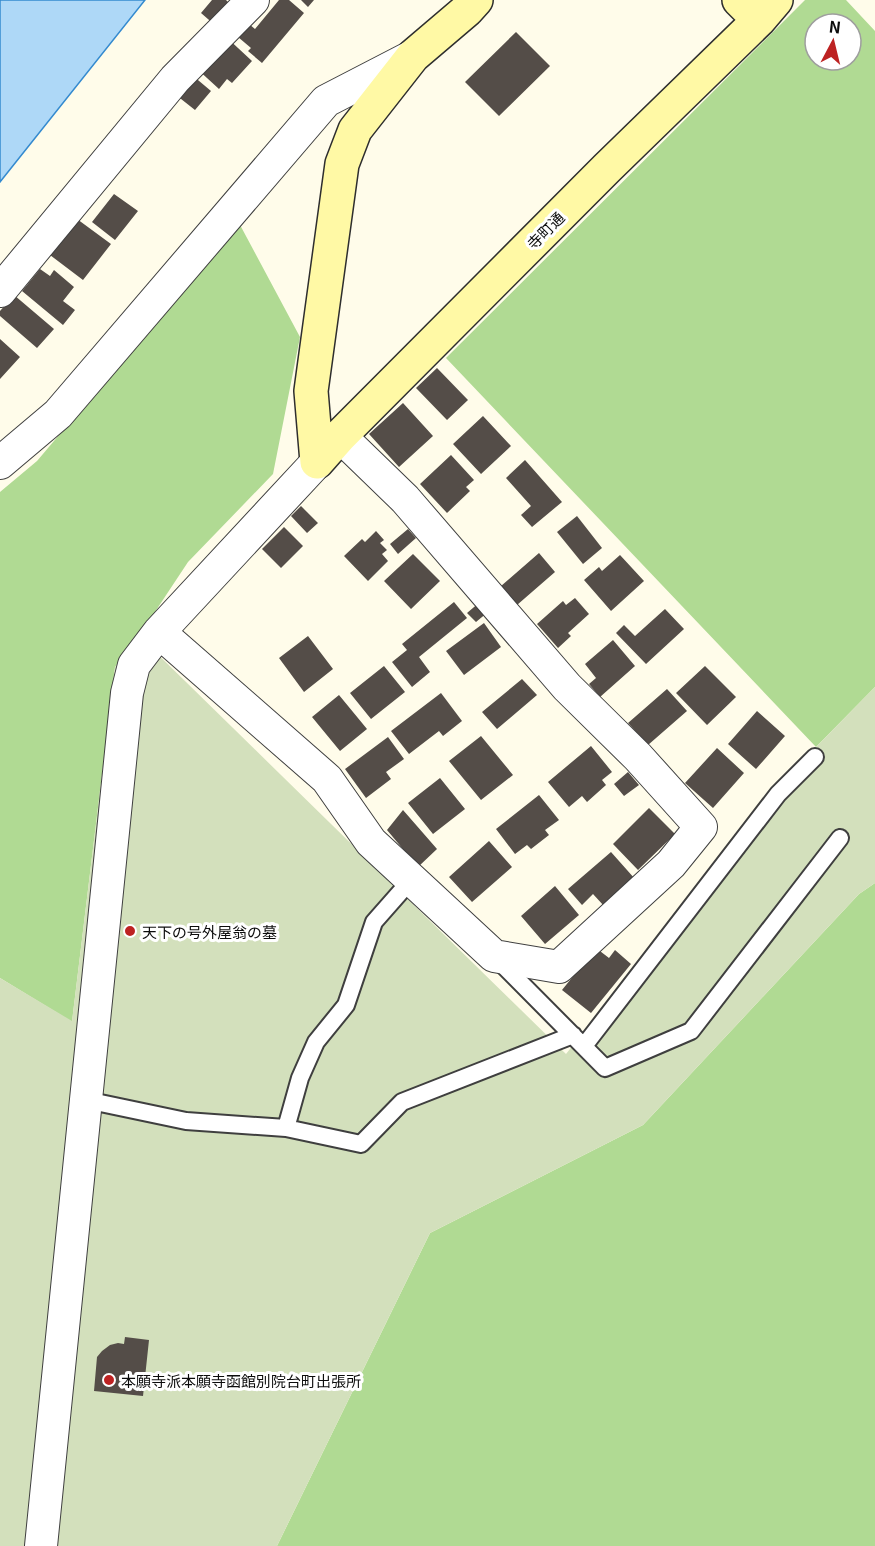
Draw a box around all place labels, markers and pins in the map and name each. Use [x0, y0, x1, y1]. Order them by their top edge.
place label: 天下の号外屋翁の墓 [142, 921, 277, 942]
marker: 天下の号外屋翁の墓 [123, 924, 137, 938]
place label: 本願寺派本願寺函館別院台町出張所 [121, 1370, 361, 1391]
marker: 本願寺派本願寺函館別院台町出張所 [102, 1373, 116, 1387]

